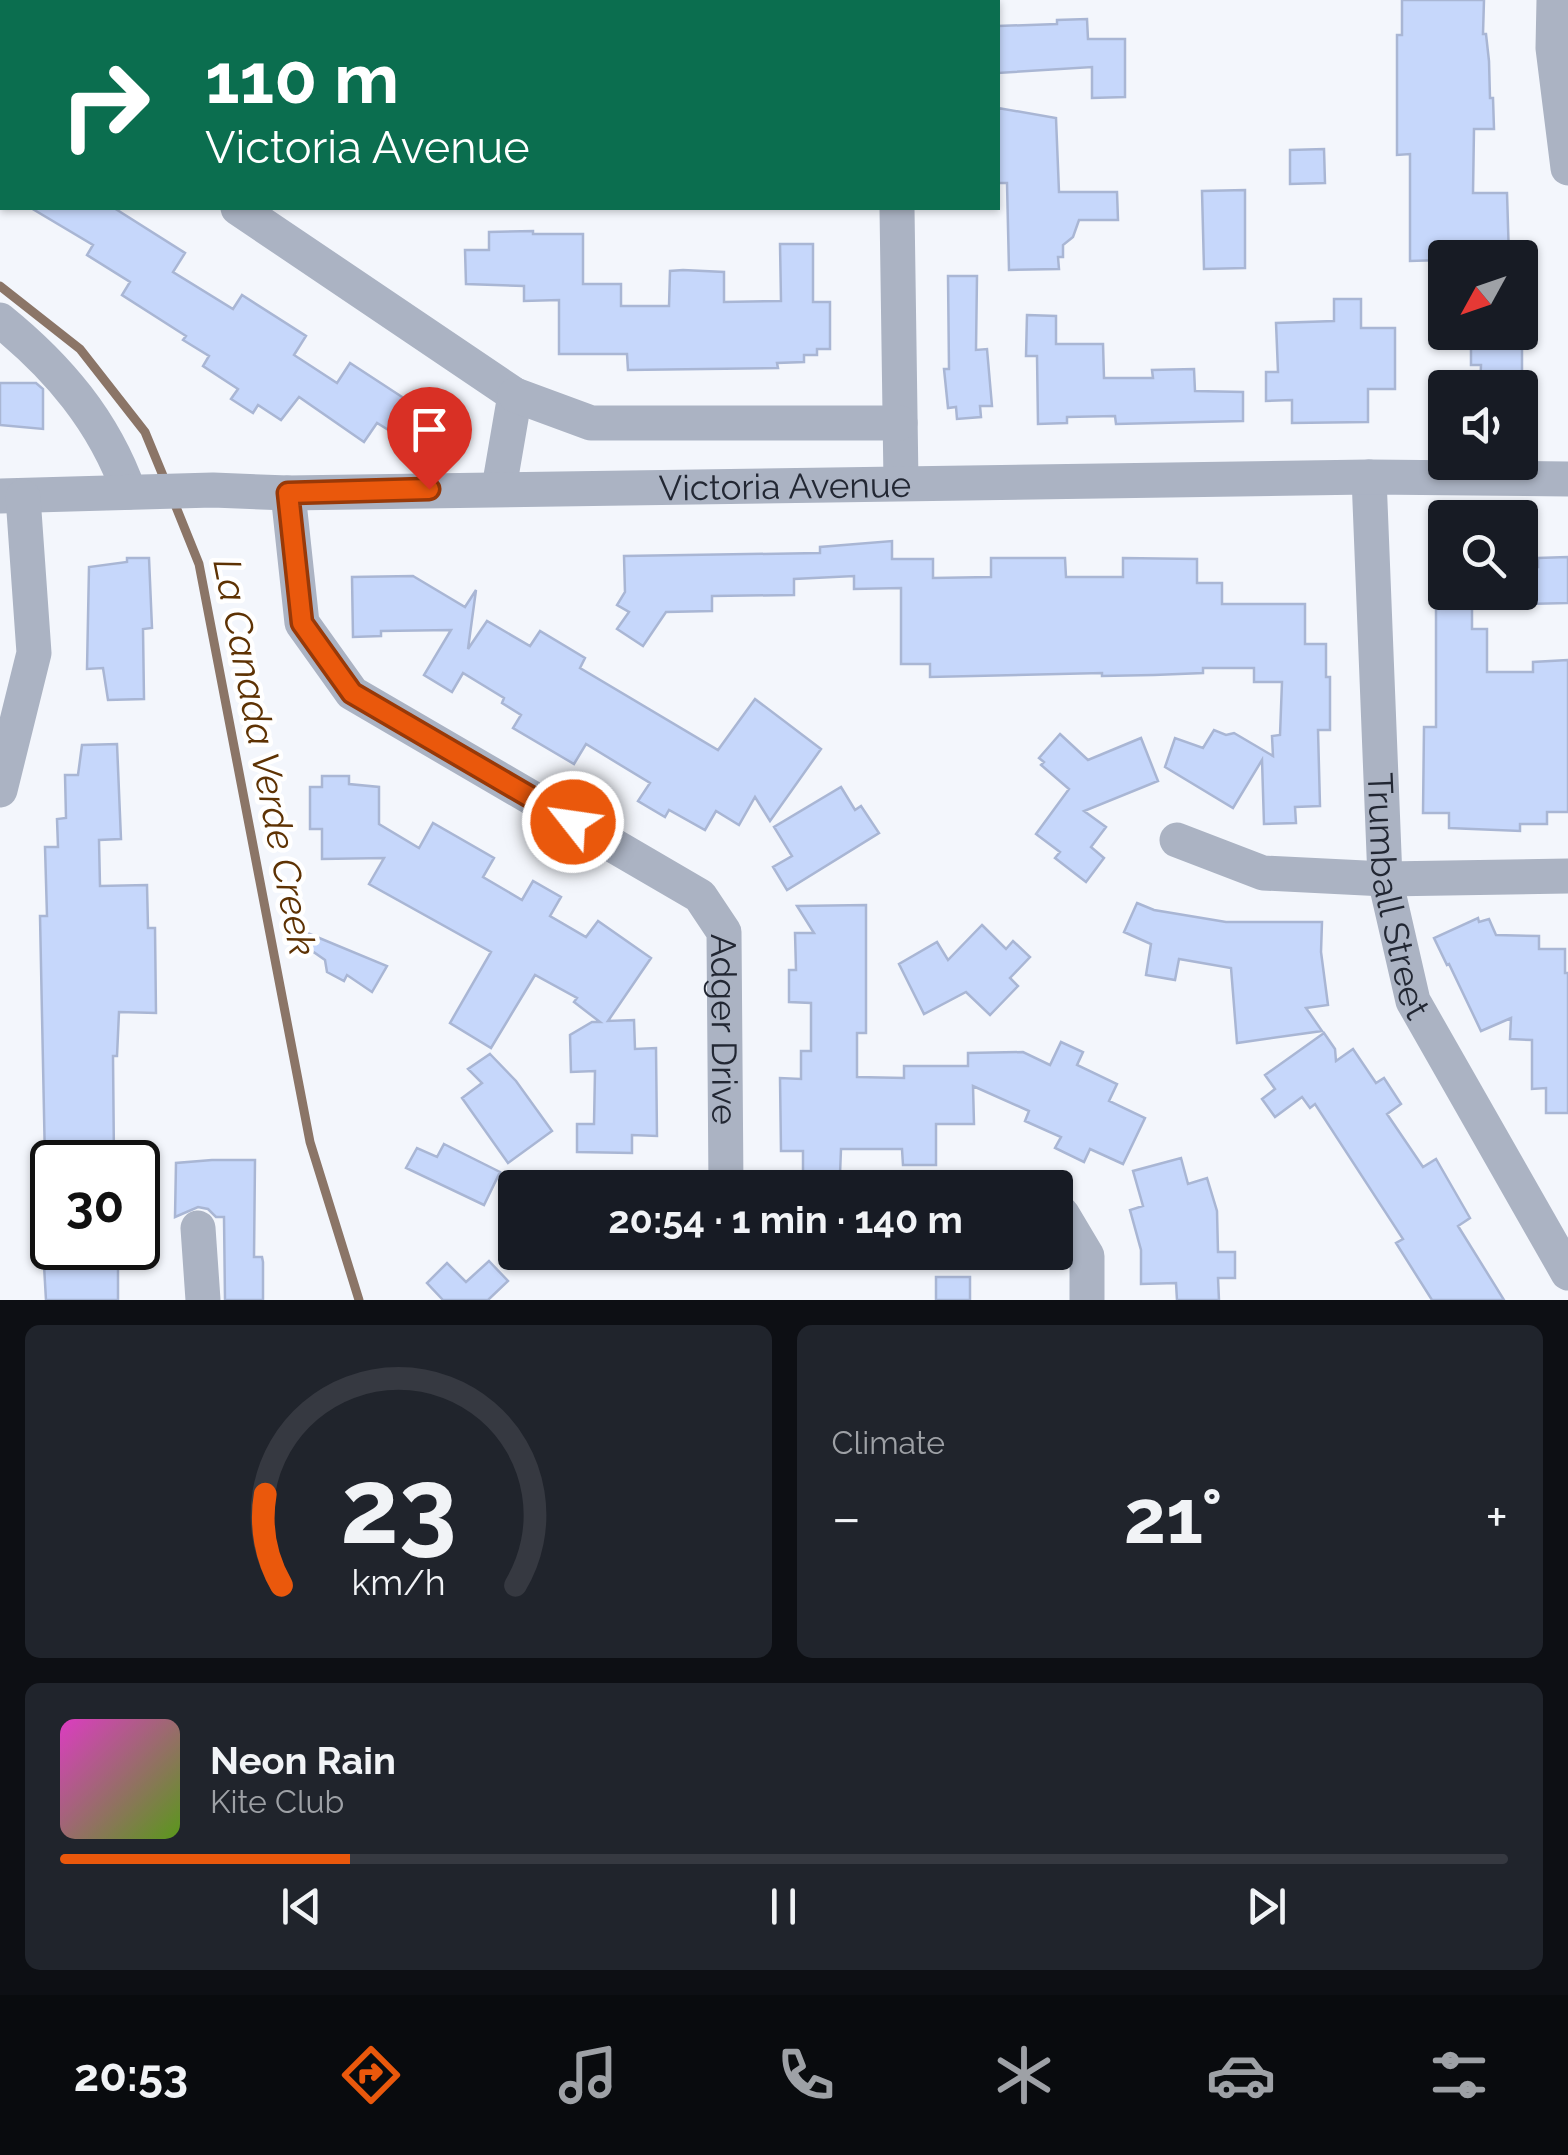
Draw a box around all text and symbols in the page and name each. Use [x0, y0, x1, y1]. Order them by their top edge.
text: 110 m [205, 37, 399, 119]
icon: right [40, 40, 170, 170]
text: Victoria Avenue [205, 121, 530, 174]
north arrow [1428, 240, 1538, 350]
map controls [1428, 240, 1538, 610]
button: sound [1428, 370, 1538, 480]
pin [387, 387, 472, 490]
icon: arrive [402, 402, 457, 457]
street label: Victoria Avenue [658, 463, 911, 508]
button: search [1428, 500, 1538, 610]
water label: La Canada Verde Creek [204, 555, 326, 959]
position arrow [521, 770, 625, 874]
street label: Trumball Street [1360, 772, 1439, 1026]
street label: Adger Drive [704, 933, 746, 1125]
speed limit sign: 30 [30, 1140, 160, 1270]
text: 20:54 · 1 min · 140 m [608, 1197, 963, 1242]
text: Climate [832, 1424, 945, 1461]
text: 23 [340, 1445, 457, 1567]
text: 21° [1124, 1472, 1223, 1561]
text: − [832, 1485, 861, 1550]
text: + [1485, 1485, 1508, 1550]
text: km/h [351, 1561, 445, 1603]
text: Neon Rain [210, 1738, 396, 1783]
text: Kite Club [210, 1783, 344, 1820]
icon: previous [274, 1879, 329, 1934]
icon: pause [756, 1879, 811, 1934]
icon: next [1239, 1879, 1294, 1934]
icon: directions [336, 2040, 406, 2110]
icon: music [553, 2040, 623, 2110]
icon: phone [771, 2040, 841, 2110]
icon: climate [989, 2040, 1059, 2110]
icon: car [1206, 2040, 1276, 2110]
icon: filters [1424, 2040, 1494, 2110]
text: 20:53 [74, 2049, 188, 2102]

